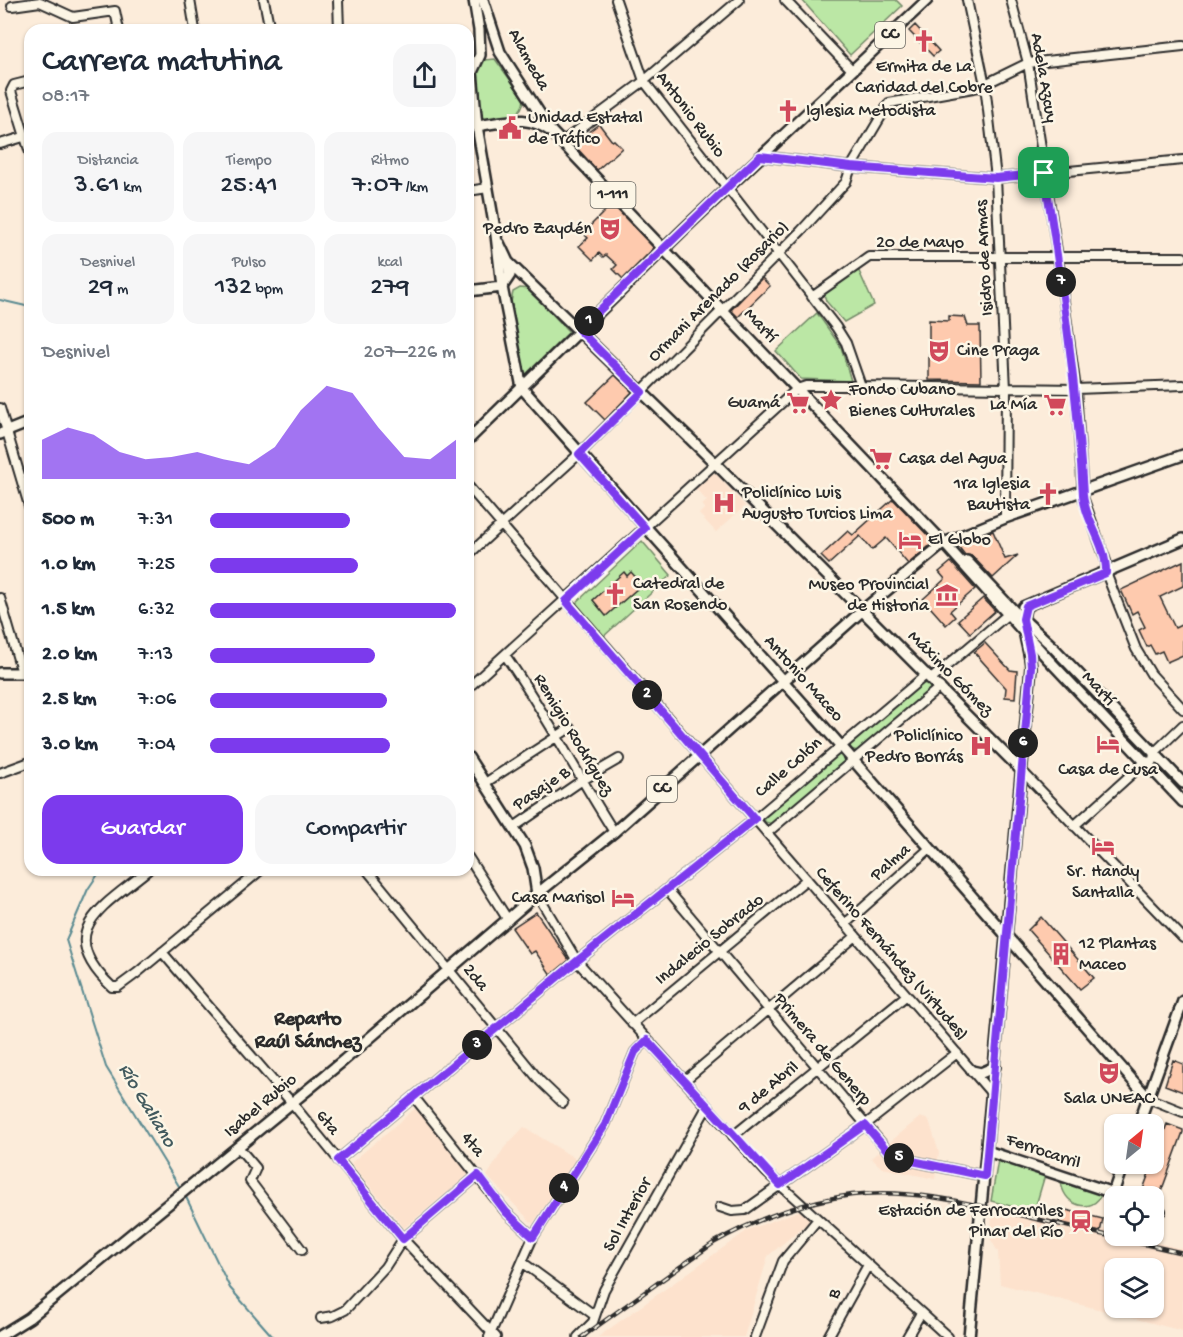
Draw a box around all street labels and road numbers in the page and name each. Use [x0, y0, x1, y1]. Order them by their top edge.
road number: CC [875, 22, 905, 48]
street label: Alameda [503, 26, 554, 95]
street label: Adela Azcuy [1025, 32, 1061, 125]
street label: Antonio Rubio [651, 68, 729, 162]
road number: 1-111 [590, 182, 636, 208]
street label: Isidro de Armas [971, 198, 999, 316]
street label: Ormani Arenado (Rosario) [644, 217, 794, 367]
street label: 20 de Mayo [876, 233, 964, 254]
street label: Martí [739, 304, 782, 349]
street label: Máximo Gómez [903, 627, 998, 722]
street label: Antonio Maceo [759, 631, 847, 727]
street label: Martí [1077, 667, 1120, 712]
street label: Remigio Rodríguez [528, 670, 618, 801]
street label: Calle Colón [751, 733, 827, 803]
street label: Pasaje B [509, 762, 575, 816]
road number: CC [647, 776, 677, 802]
street label: Palma [866, 839, 916, 887]
street label: Ceferino Fernández (Virtudes) [810, 863, 972, 1045]
street label: Indalecio Sobrado [651, 890, 769, 990]
street label: 2da [458, 960, 493, 997]
street label: Primera de Generp [768, 989, 875, 1111]
street label: 9 de Abril [734, 1057, 804, 1119]
street label: Isabel Rubio [220, 1069, 302, 1143]
street label: 6ta [311, 1106, 344, 1141]
street label: 4ta [456, 1128, 489, 1162]
street label: Ferrocarril [1002, 1129, 1083, 1175]
street label: Sol Interior [599, 1173, 658, 1256]
street label: B [823, 1284, 847, 1304]

